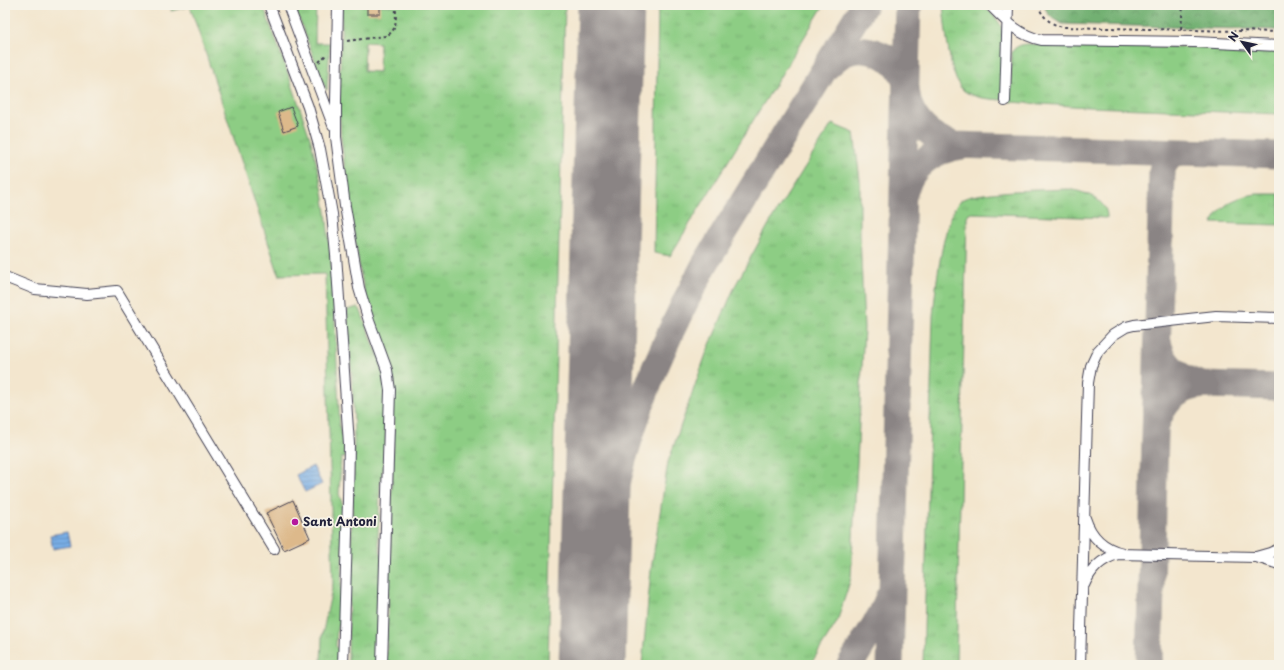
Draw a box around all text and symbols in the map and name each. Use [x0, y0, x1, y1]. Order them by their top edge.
north arrow [1222, 22, 1262, 62]
text: N [1224, 28, 1243, 45]
place label: Sant Antoni [303, 512, 377, 530]
marker: Sant Antoni [290, 517, 300, 527]

